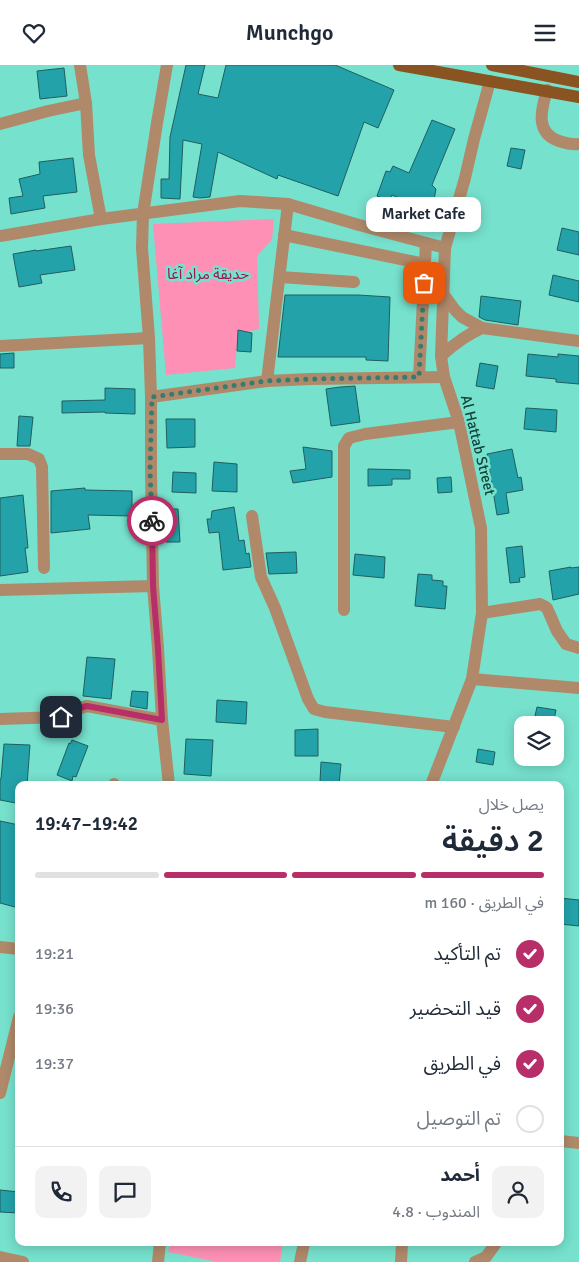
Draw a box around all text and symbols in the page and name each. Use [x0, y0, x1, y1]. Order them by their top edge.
icon: heart [20, 19, 48, 47]
text: Munchgo [246, 19, 333, 46]
icon: menu [531, 19, 559, 47]
callout: Market Cafe [366, 198, 482, 233]
text: Market Cafe [382, 204, 465, 224]
pin [403, 262, 445, 304]
park label: حديقة مراد آغا [167, 265, 249, 283]
icon: bag [410, 269, 438, 297]
street label: Al Hattab Street [457, 393, 499, 497]
courier [127, 496, 177, 546]
icon: bike [138, 507, 166, 535]
pin [40, 696, 82, 738]
icon: home [47, 703, 75, 731]
map controls [514, 716, 564, 766]
button: layers [514, 716, 564, 766]
text: يصل خلال [479, 795, 544, 815]
text: 19:42–19:47 [35, 812, 138, 836]
text: 2 دقيقة [442, 821, 544, 860]
text: في الطريق · 160 m [425, 893, 544, 913]
icon: check [516, 940, 544, 968]
text: تم التأكيد [433, 942, 501, 966]
text: 19:21 [35, 944, 74, 964]
icon: check [516, 995, 544, 1023]
text: قيد التحضير [410, 997, 501, 1021]
text: 19:36 [35, 999, 74, 1019]
icon: check [516, 1050, 544, 1078]
text: في الطريق [423, 1052, 501, 1076]
text: 19:37 [35, 1054, 74, 1074]
text: تم التوصيل [417, 1107, 501, 1131]
text: أحمد [440, 1163, 480, 1187]
button: phone [35, 1166, 87, 1218]
button: chat [99, 1166, 151, 1218]
button: person [492, 1166, 544, 1218]
text: المندوب · 4.8 [392, 1202, 480, 1222]

